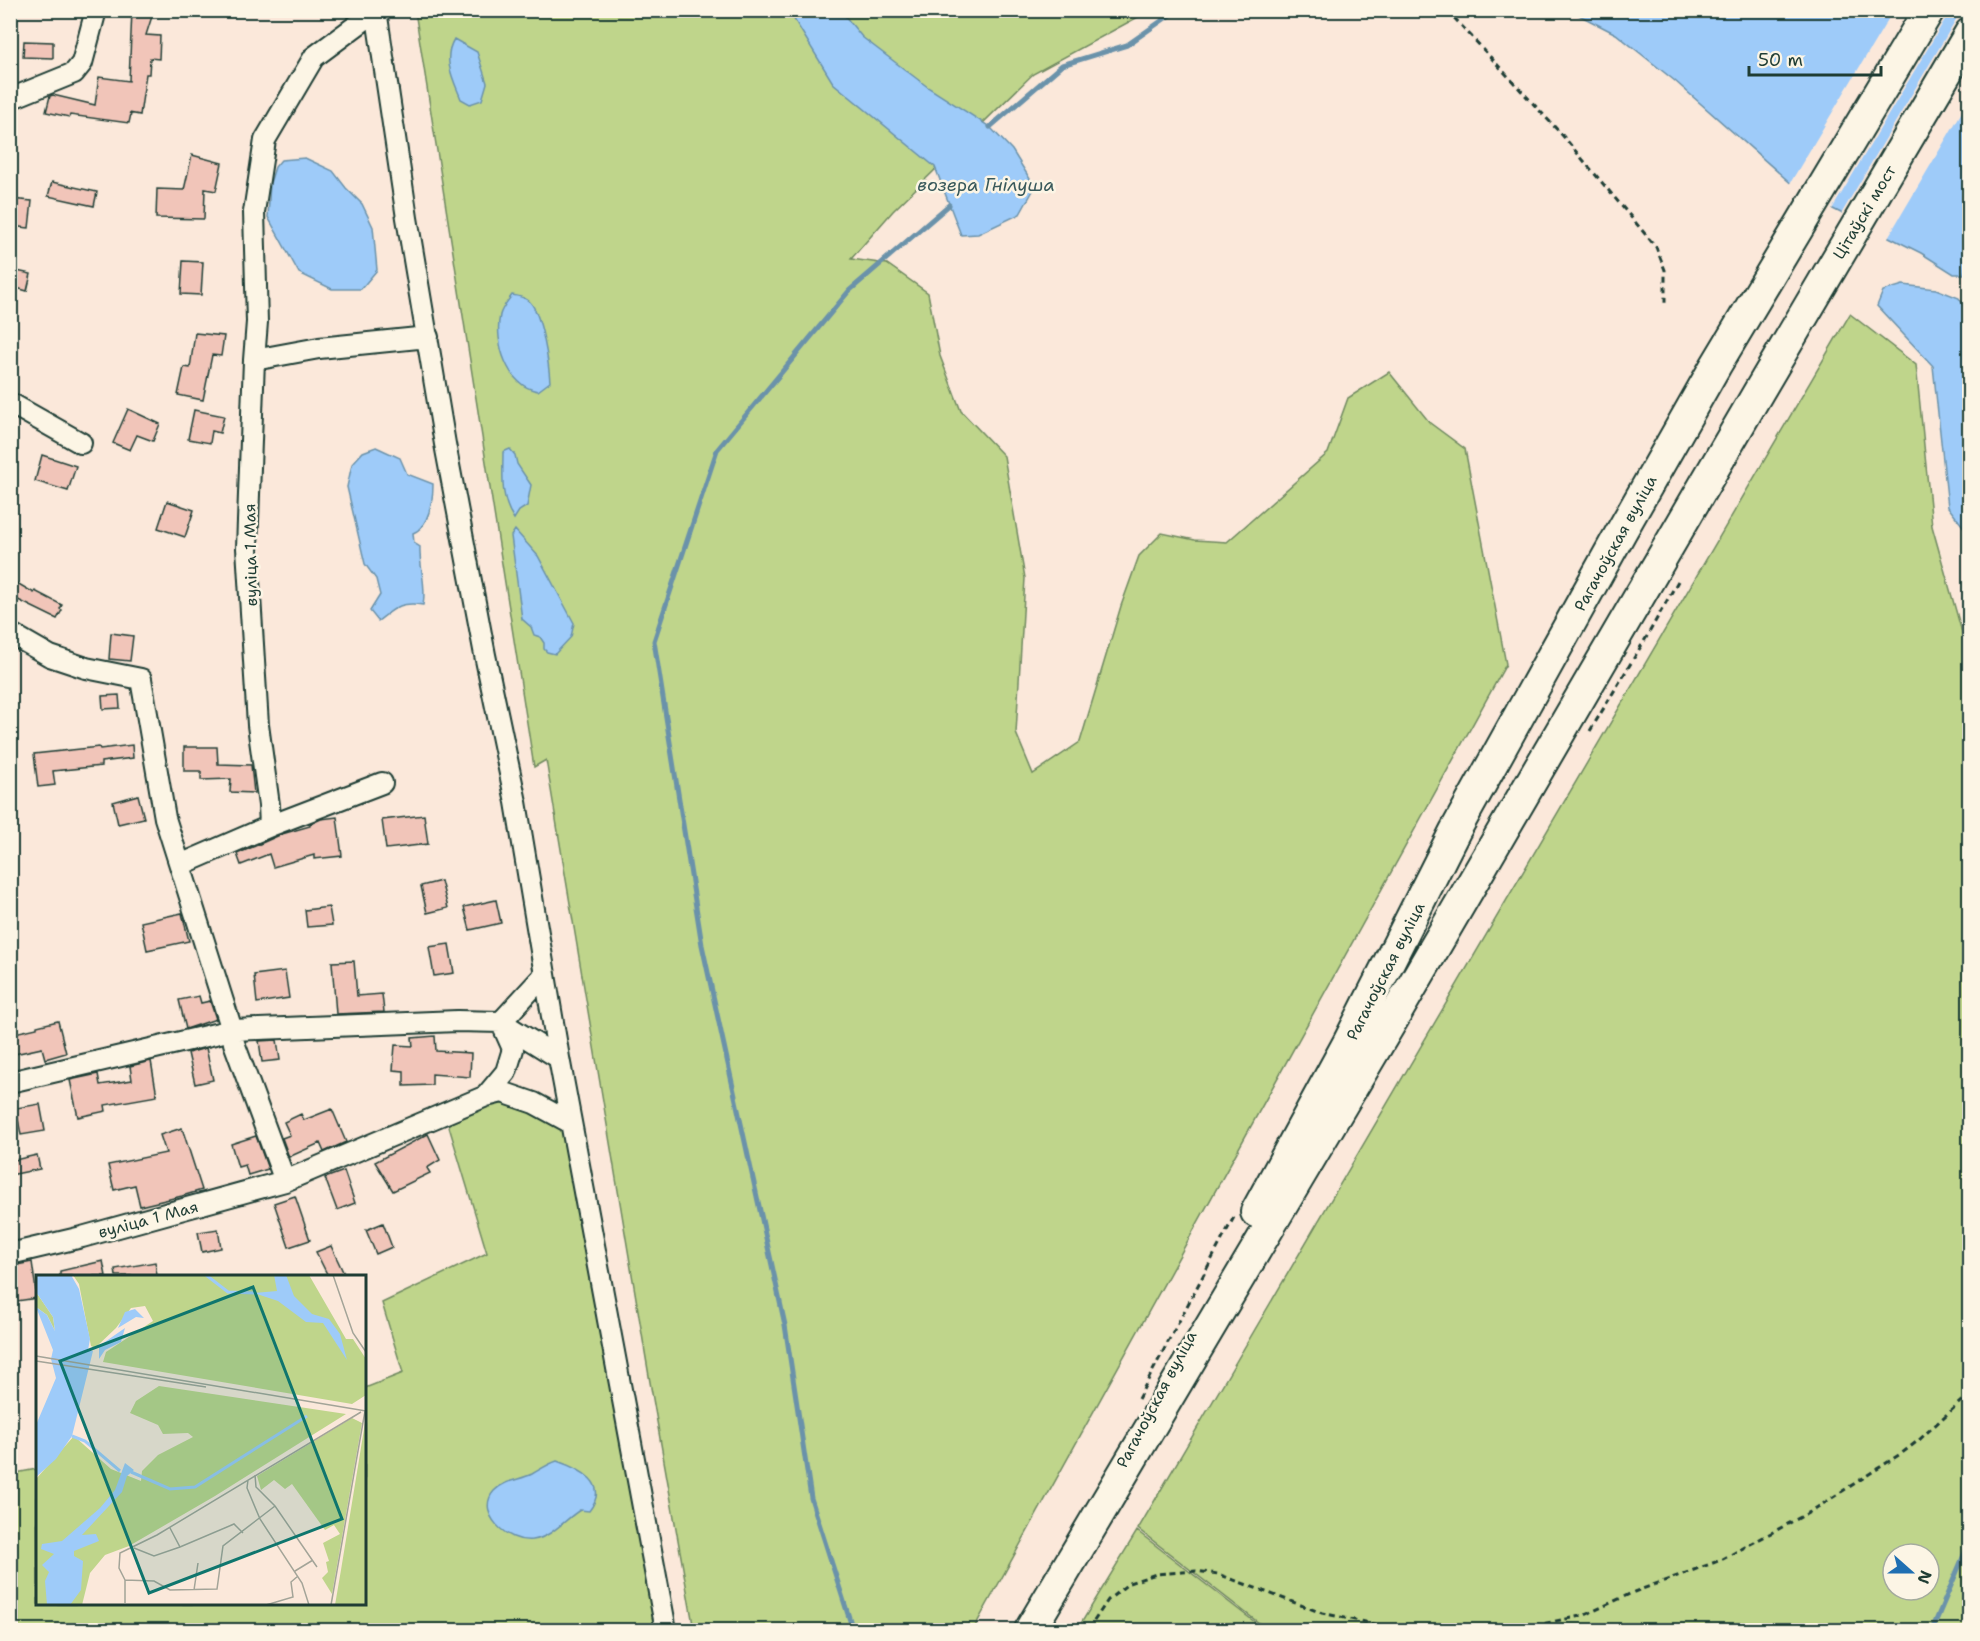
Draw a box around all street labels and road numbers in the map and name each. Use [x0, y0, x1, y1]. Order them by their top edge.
street label: Цітаўскі мост [1828, 161, 1901, 263]
street label: Рагачоўская вуліца [1569, 472, 1662, 615]
street label: вуліца 1 Мая [239, 503, 262, 606]
street label: Рагачоўская вуліца [1342, 899, 1429, 1044]
street label: вуліца 1 Мая [96, 1196, 200, 1243]
street label: Рагачоўская вуліца [1111, 1327, 1201, 1471]

